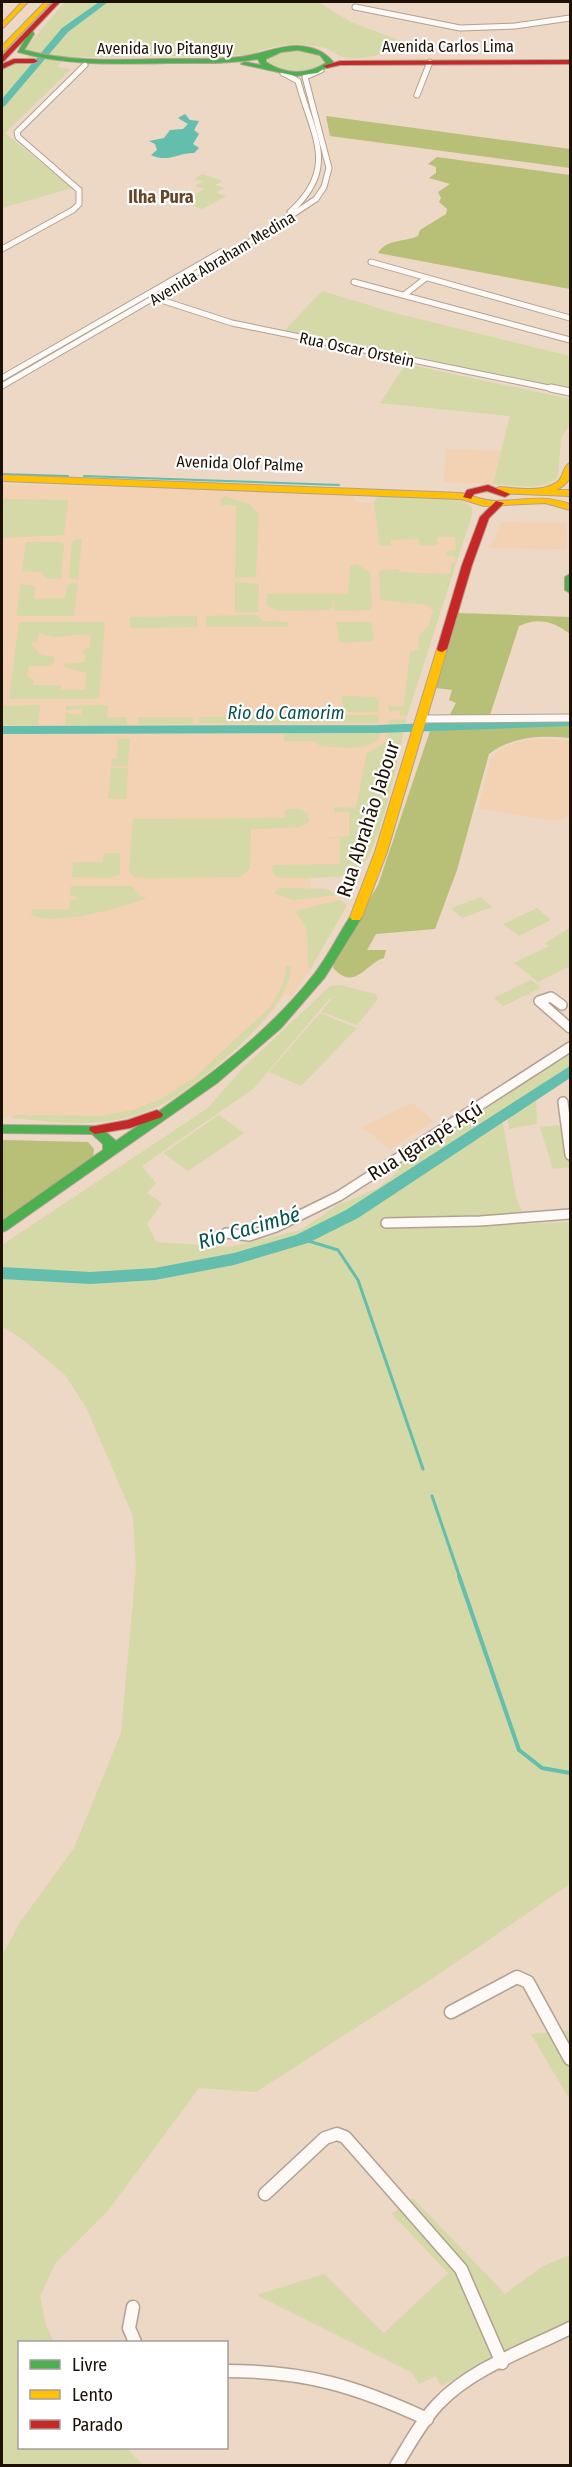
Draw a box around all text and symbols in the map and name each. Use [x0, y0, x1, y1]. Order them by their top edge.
street label: Avenida Carlos Lima [382, 37, 514, 56]
street label: Avenida Ivo Pitanguy [97, 39, 234, 58]
district label: Ilha Pura [128, 186, 194, 208]
street label: Avenida Abraham Medina [146, 207, 299, 309]
street label: Rua Oscar Orstein [298, 328, 416, 371]
street label: Avenida Olof Palme [176, 452, 304, 475]
water label: Rio do Camorim [228, 702, 344, 724]
street label: Rua Abrahão Jabour [331, 738, 405, 900]
street label: Rua Igarapé Açú [363, 1096, 487, 1186]
water label: Rio Cacimbé [195, 1201, 303, 1255]
legend [18, 2341, 228, 2449]
text: Livre [72, 2354, 107, 2376]
text: Lento [72, 2384, 113, 2406]
text: Parado [72, 2414, 123, 2436]

